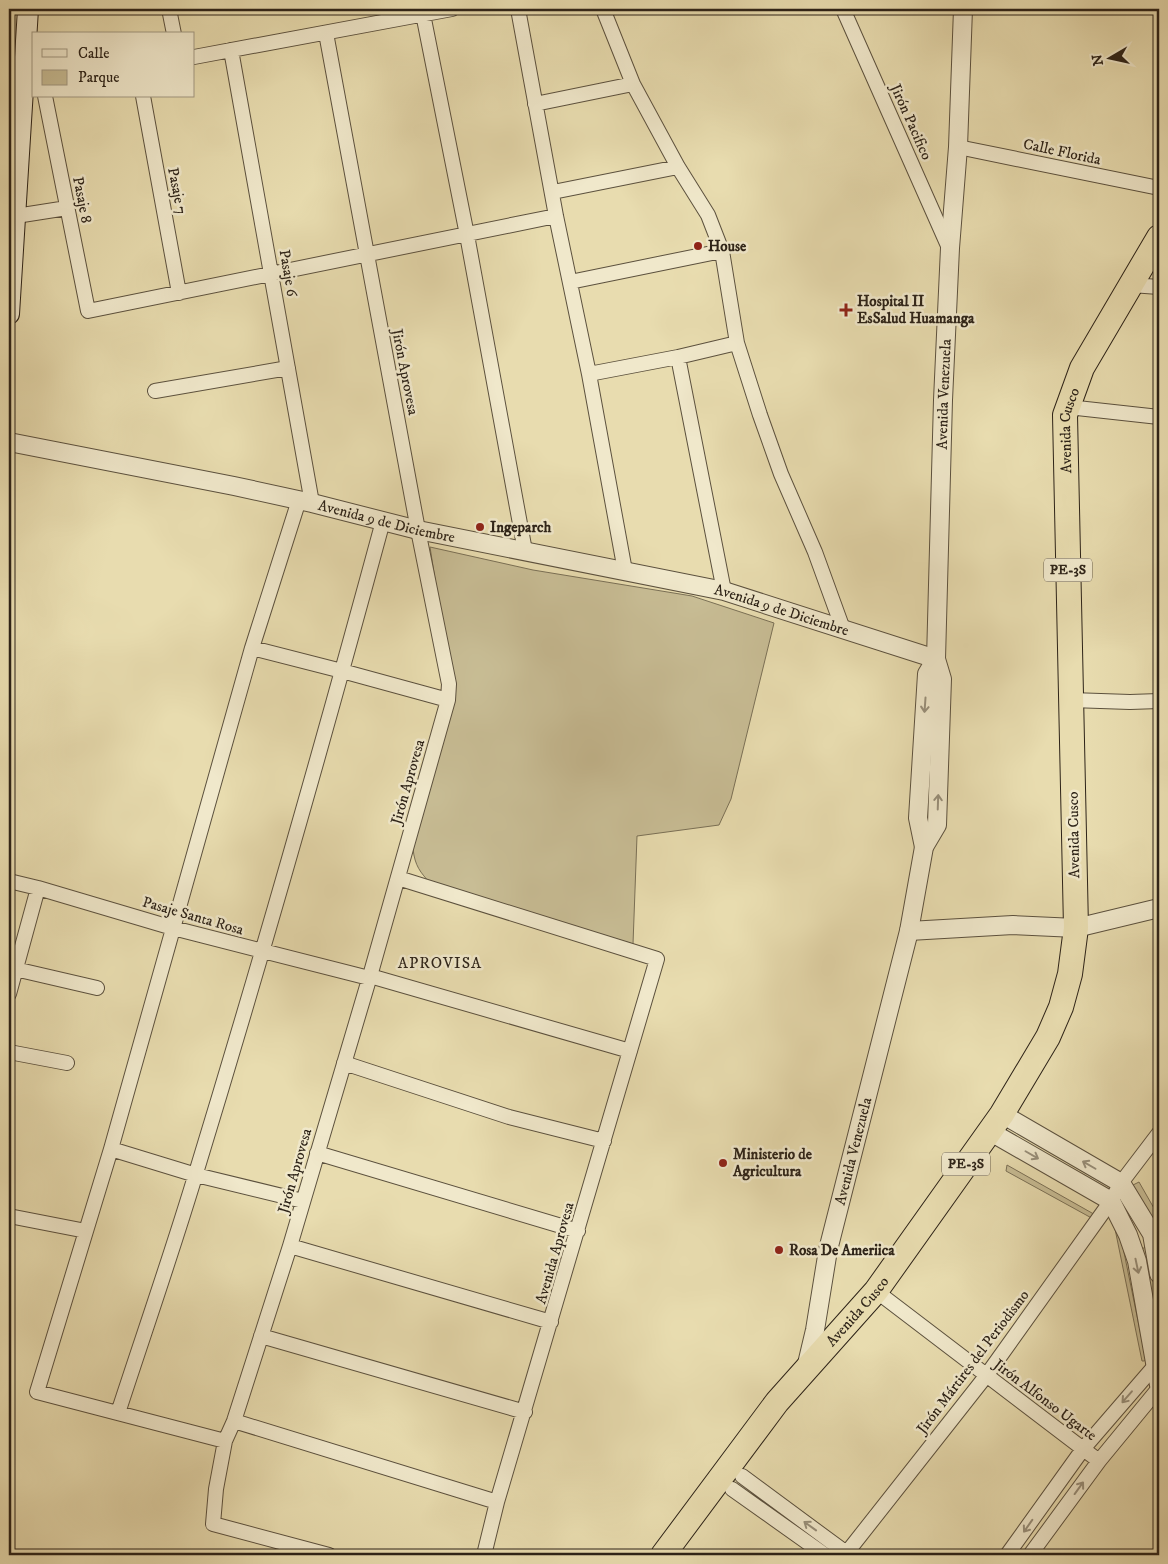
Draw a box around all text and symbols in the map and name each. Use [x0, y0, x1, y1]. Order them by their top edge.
legend [32, 32, 195, 98]
north arrow [1086, 32, 1136, 82]
text: Calle [78, 44, 110, 63]
text: N [1088, 52, 1108, 67]
text: Parque [78, 68, 119, 87]
street label: Jirón Pacifico [885, 79, 936, 163]
street label: Calle Florida [1021, 135, 1103, 170]
street label: Pasaje 7 [163, 166, 191, 216]
street label: Pasaje 8 [68, 175, 96, 225]
place label: House [708, 237, 747, 256]
marker: House [692, 240, 704, 252]
street label: Pasaje 6 [275, 248, 302, 299]
place label: Hospital II EsSalud Huamanga [857, 292, 975, 328]
marker: Hospital II EsSalud Huamanga [839, 303, 853, 317]
street label: Jirón Aprovesa [387, 325, 423, 417]
street label: Avenida Venezuela [932, 338, 955, 450]
street label: Avenida Cusco [1055, 385, 1084, 474]
street label: Avenida 9 de Diciembre [316, 495, 457, 547]
place label: Ingeparch [490, 518, 551, 537]
marker: Ingeparch [474, 521, 486, 533]
road number: PE-3S [1044, 558, 1092, 582]
street label: Avenida 9 de Diciembre [713, 580, 851, 640]
one-way arrow [920, 697, 929, 713]
street label: Jirón Aprovesa [386, 737, 429, 829]
street label: Avenida Cusco [1064, 791, 1084, 879]
one-way arrow [933, 794, 943, 810]
street label: Pasaje Santa Rosa [140, 892, 246, 940]
district label: APROVISA [398, 953, 482, 973]
street label: Avenida Venezuela [830, 1095, 876, 1207]
street label: Jirón Aprovesa [273, 1126, 316, 1218]
place label: Ministerio de Agricultura [732, 1145, 813, 1181]
one-way arrow [1024, 1151, 1038, 1161]
road number: PE-3S [942, 1152, 990, 1176]
marker: Ministerio de Agricultura [717, 1157, 729, 1169]
one-way arrow [1082, 1160, 1097, 1170]
street label: Avenida Aprovesa [531, 1199, 579, 1306]
place label: Rosa De Ameriica [789, 1241, 895, 1260]
marker: Rosa De Ameriica [773, 1244, 785, 1256]
one-way arrow [1133, 1258, 1143, 1274]
street label: Avenida Cusco [822, 1273, 893, 1350]
street label: Jirón Mártires del Periodismo [911, 1286, 1033, 1439]
street label: Jirón Alfonso Ugarte [988, 1354, 1100, 1445]
one-way arrow [1122, 1391, 1133, 1404]
one-way arrow [1074, 1481, 1084, 1495]
one-way arrow [1023, 1519, 1033, 1533]
one-way arrow [804, 1521, 817, 1532]

